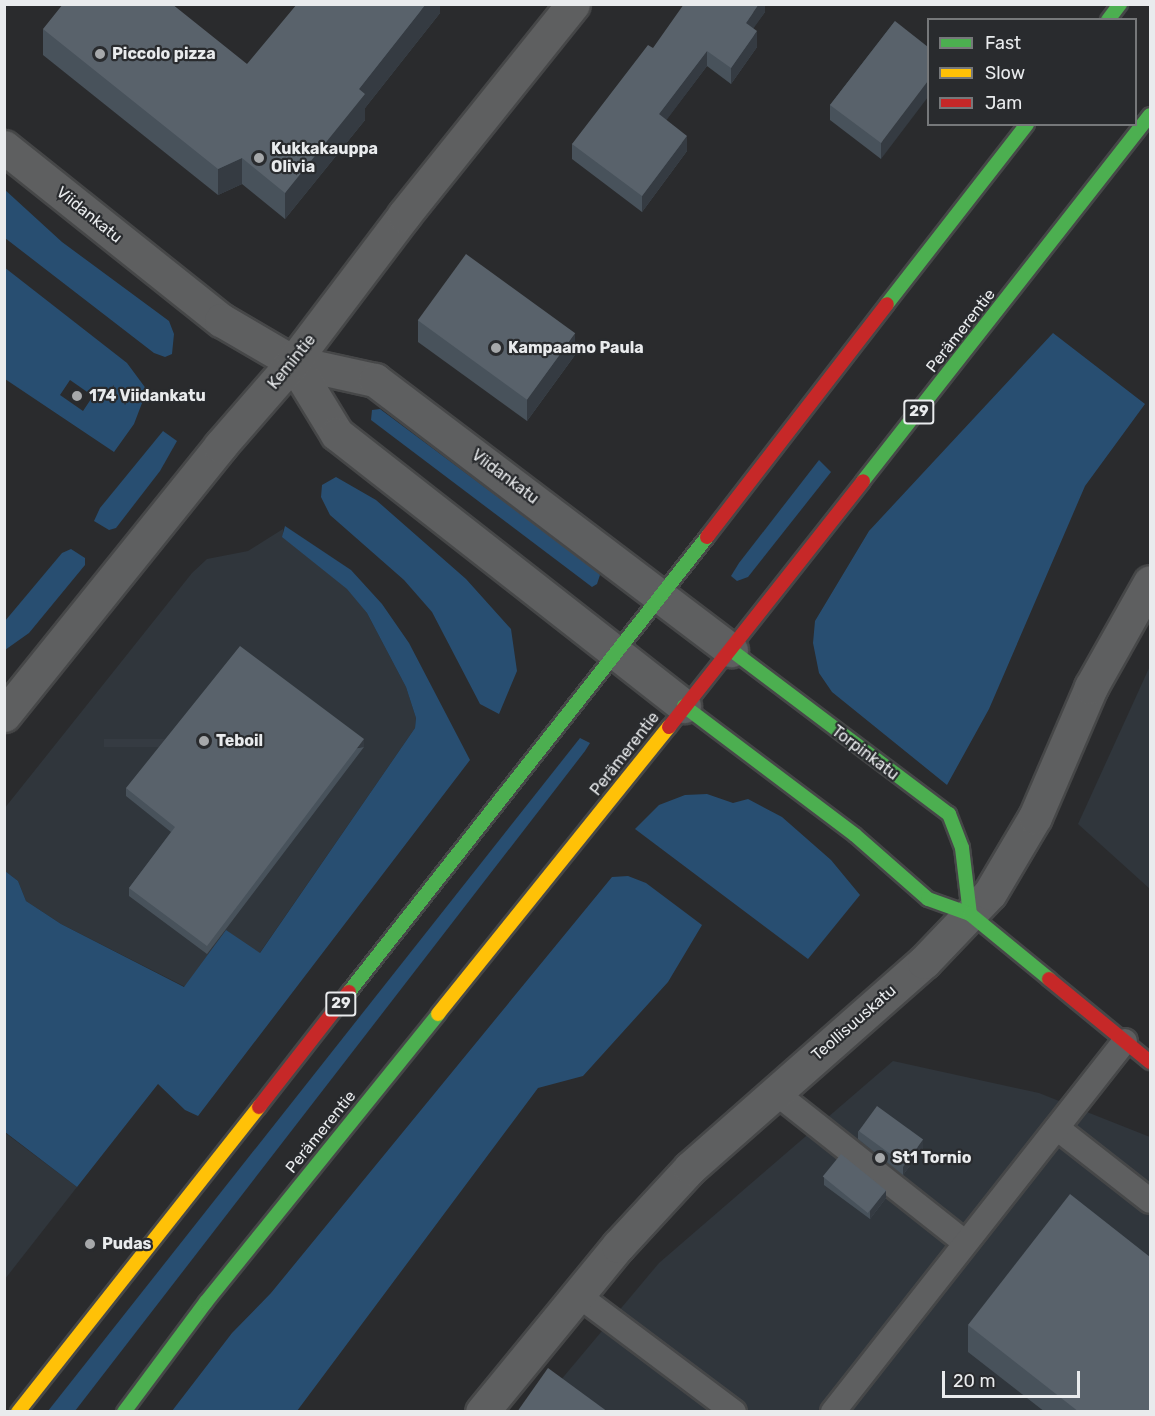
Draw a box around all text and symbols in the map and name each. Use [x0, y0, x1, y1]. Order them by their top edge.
legend [927, 18, 1137, 126]
text: Fast [985, 32, 1021, 54]
place label: Piccolo pizza [112, 44, 216, 64]
marker: Piccolo pizza [93, 47, 107, 61]
text: Slow [985, 62, 1025, 84]
text: Jam [985, 92, 1022, 114]
place label: Kukkakauppa Olivia [271, 139, 378, 177]
marker: Kukkakauppa Olivia [252, 151, 266, 165]
street label: Viidankatu [52, 183, 126, 247]
street label: Perämerentie [922, 285, 1000, 377]
street label: Kemintie [264, 331, 320, 393]
place label: Kampaamo Paula [508, 338, 644, 358]
marker: Kampaamo Paula [489, 341, 503, 355]
place label: 174 Viidankatu [89, 386, 206, 406]
marker: 174 Viidankatu [70, 389, 84, 403]
road number: 29 [902, 400, 936, 424]
street label: Viidankatu [468, 446, 542, 508]
street label: Perämerentie [586, 708, 664, 800]
street label: Torpinkatu [828, 722, 902, 784]
place label: Teboil [216, 731, 263, 751]
marker: Teboil [197, 734, 211, 748]
street label: Teollisuuskatu [808, 981, 900, 1065]
road number: 29 [324, 992, 358, 1016]
street label: Perämerentie [282, 1087, 360, 1177]
place label: St1 Tornio [892, 1148, 972, 1168]
marker: St1 Tornio [873, 1151, 887, 1165]
place label: Pudas [102, 1234, 151, 1254]
marker: Pudas [83, 1237, 97, 1251]
scale bar [945, 1359, 1083, 1397]
text: 20 m [953, 1370, 995, 1392]

